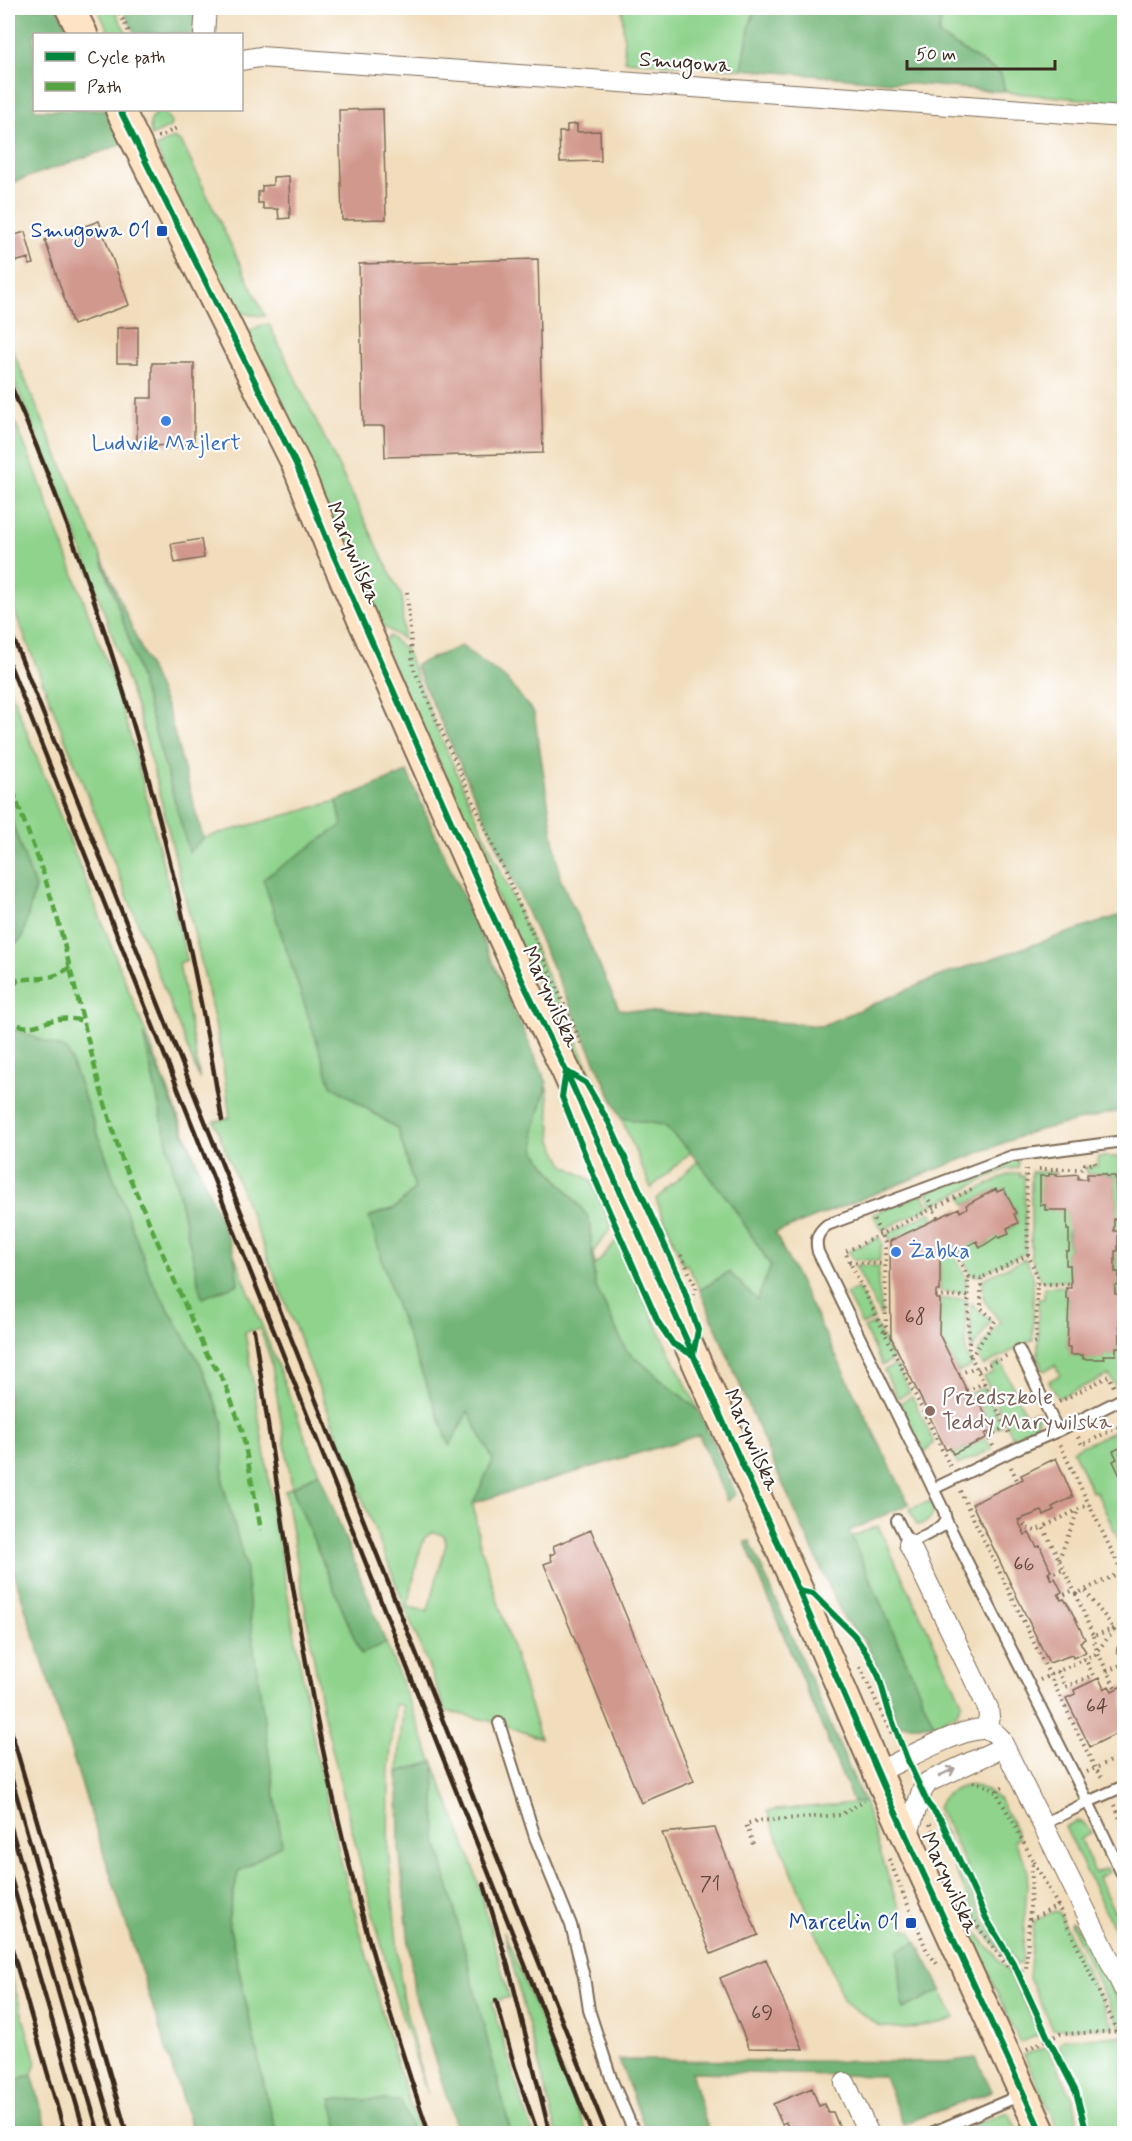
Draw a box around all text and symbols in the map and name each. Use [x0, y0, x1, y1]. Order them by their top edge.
legend [33, 33, 243, 111]
scale bar [907, 33, 1056, 71]
text: 50 m [916, 43, 956, 67]
text: Cycle path [87, 46, 165, 70]
street label: Smugowa [638, 46, 733, 83]
text: Path [87, 76, 122, 100]
place label: Smugowa 01 [30, 217, 150, 248]
marker: Smugowa 01 [155, 224, 169, 238]
marker: Ludwik Majlert [159, 414, 173, 428]
place label: Ludwik Majlert [91, 430, 241, 458]
street label: Marywilska [319, 498, 387, 609]
street label: Marywilska [514, 942, 586, 1053]
place label: Żabka [908, 1238, 970, 1266]
marker: Żabka [889, 1245, 903, 1259]
house number: 68 [904, 1304, 926, 1331]
place label: Przedszkole Teddy Marywilska [942, 1384, 1113, 1437]
street label: Marywilska [716, 1385, 786, 1496]
marker: Przedszkole Teddy Marywilska [923, 1404, 937, 1418]
house number: 66 [1013, 1551, 1035, 1578]
house number: 64 [1086, 1693, 1108, 1720]
one-way arrow [938, 1766, 956, 1778]
street label: Marywilska [913, 1828, 985, 1939]
house number: 71 [700, 1871, 720, 1898]
place label: Marcelin 01 [789, 1909, 899, 1937]
marker: Marcelin 01 [904, 1916, 918, 1930]
house number: 69 [751, 2000, 773, 2027]

